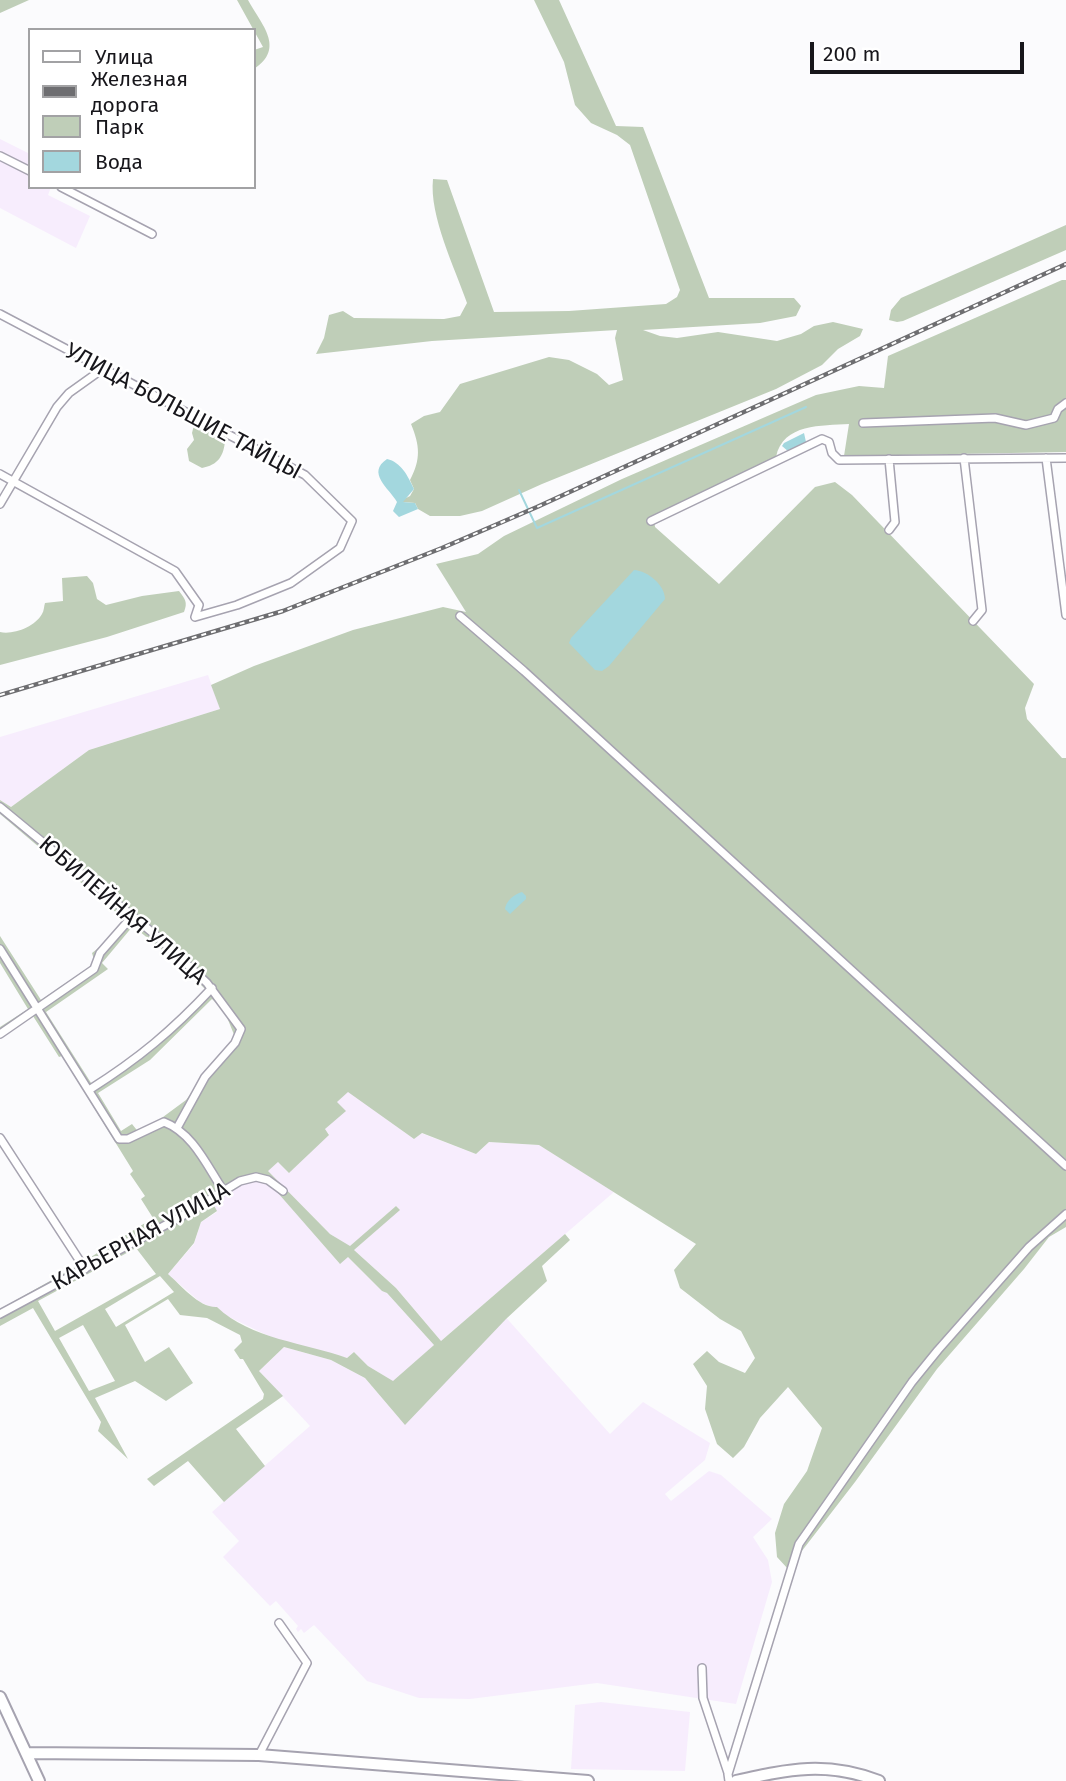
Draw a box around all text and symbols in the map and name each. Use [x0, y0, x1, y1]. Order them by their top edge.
legend [28, 28, 256, 189]
scale bar [814, 28, 1028, 72]
text: 200 m [823, 41, 880, 67]
text: Улица [95, 44, 154, 70]
text: Железная дорога [91, 66, 188, 118]
text: Парк [95, 114, 144, 140]
text: Вода [95, 149, 143, 175]
street label: УЛИЦА БОЛЬШИЕ ТАЙЦЫ [60, 338, 306, 486]
street label: ЮБИЛЕЙНАЯ УЛИЦА [33, 831, 211, 991]
street label: КАРЬЕРНАЯ УЛИЦА [47, 1177, 235, 1297]

